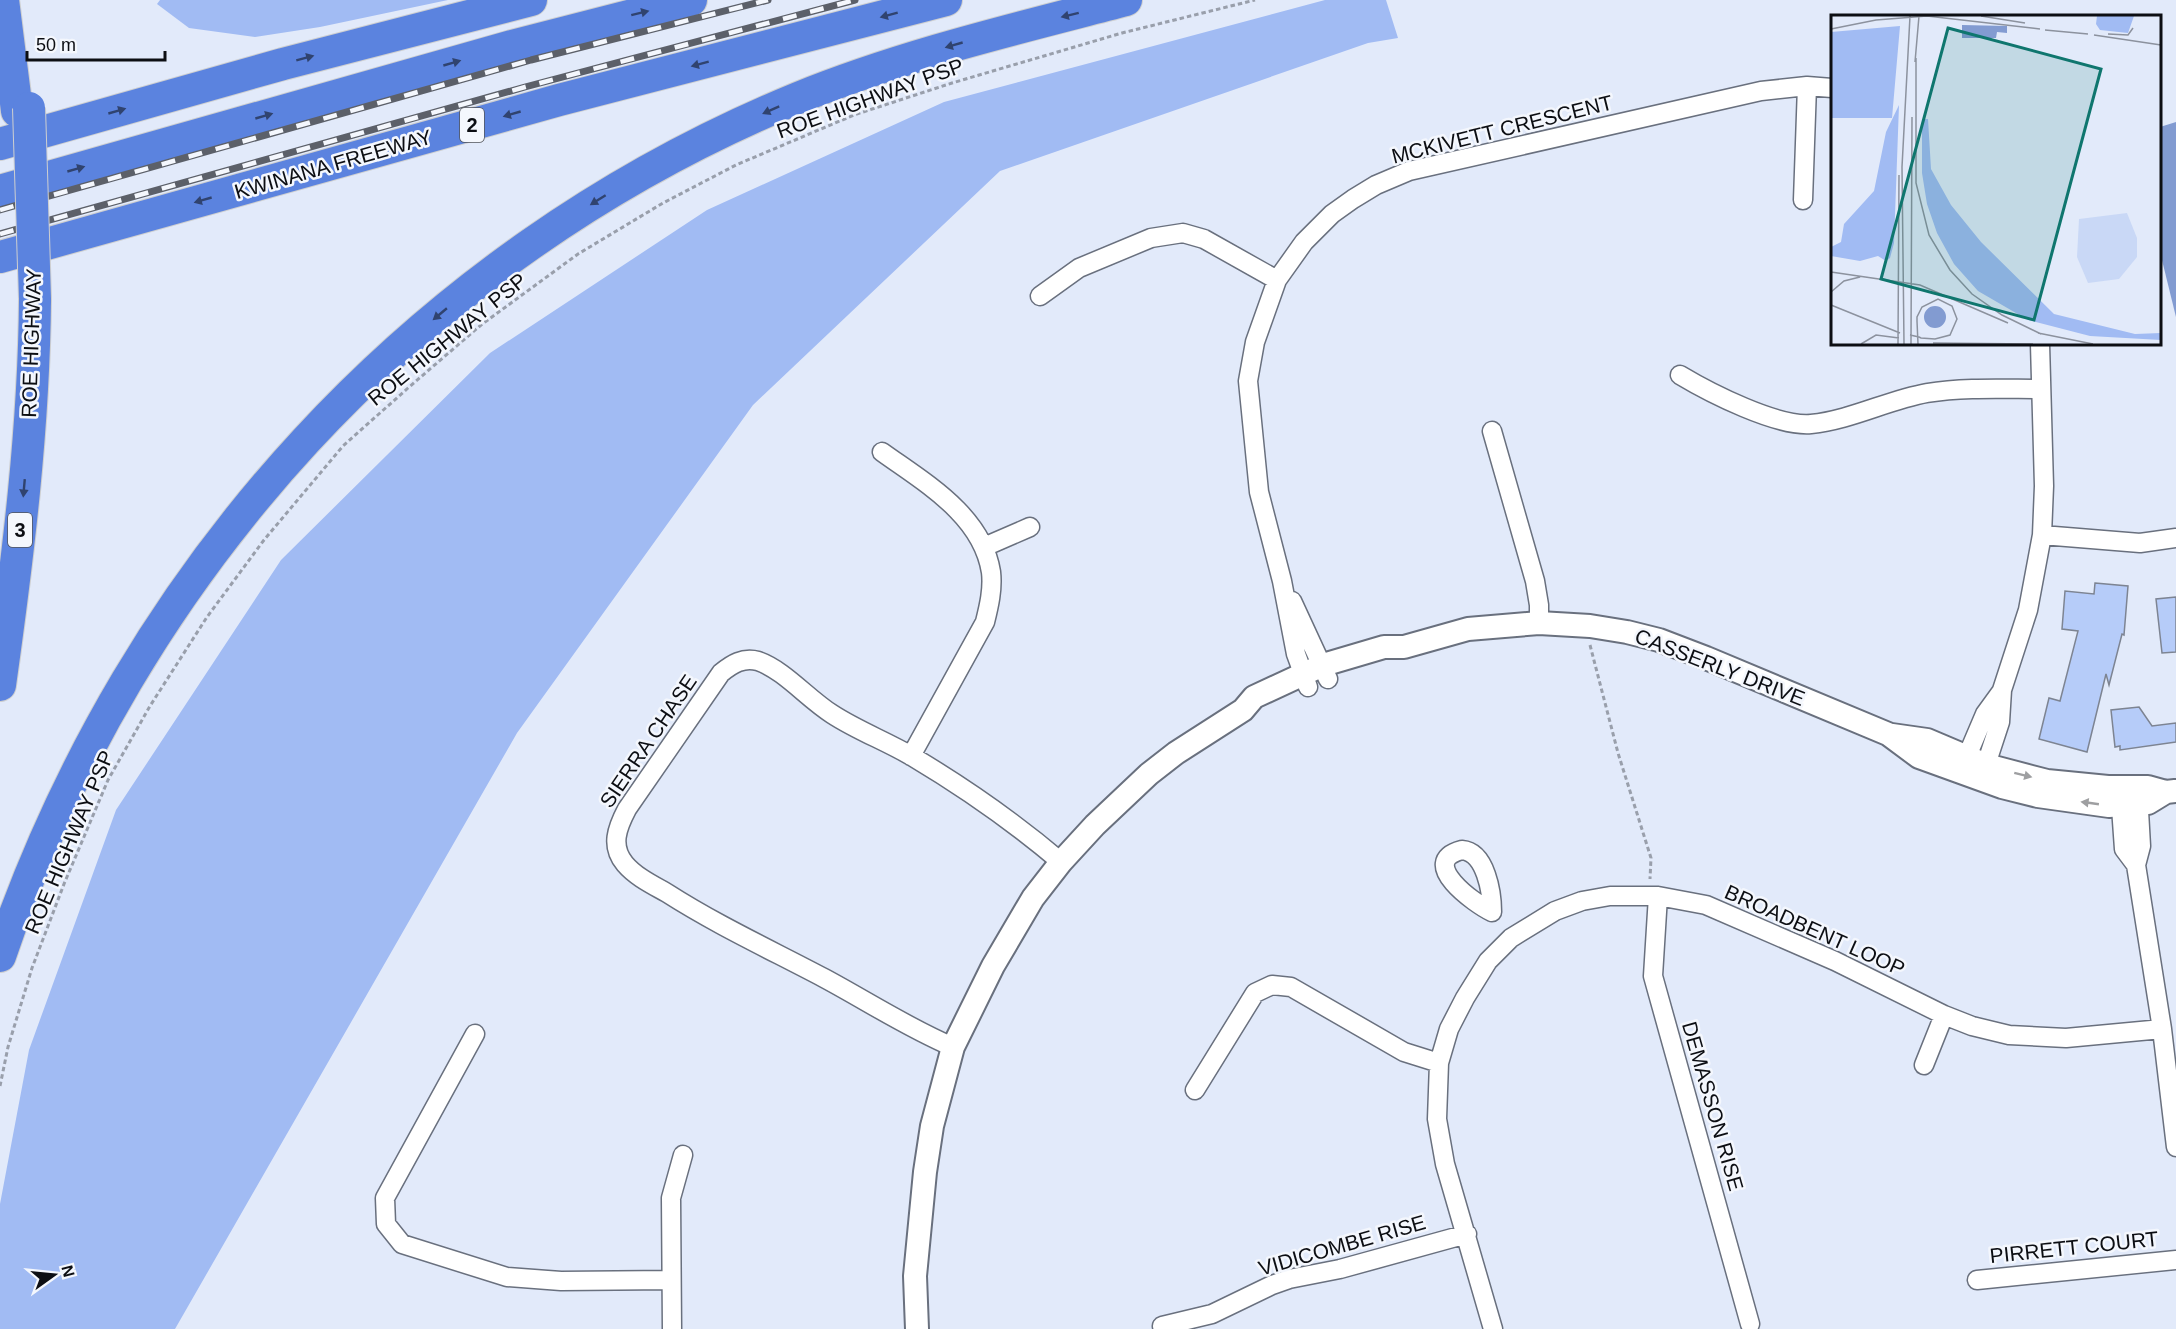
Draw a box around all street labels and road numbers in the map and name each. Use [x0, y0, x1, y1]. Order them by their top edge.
street label: ROE HIGHWAY PSP [774, 54, 966, 142]
street label: MCKIVETT CRESCENT [1389, 90, 1615, 168]
road number: 2 [460, 108, 484, 142]
street label: KWINANA FREEWAY [232, 125, 434, 203]
street label: ROE HIGHWAY [17, 268, 45, 418]
street label: ROE HIGHWAY PSP [363, 268, 531, 410]
road number: 3 [8, 513, 32, 547]
street label: CASSERLY DRIVE [1632, 624, 1808, 710]
street label: SIERRA CHASE [595, 670, 701, 812]
street label: ROE HIGHWAY PSP [20, 747, 118, 937]
street label: BROADBENT LOOP [1721, 880, 1909, 980]
street label: DEMASSON RISE [1678, 1019, 1748, 1193]
street label: VIDICOMBE RISE [1256, 1210, 1428, 1280]
street label: PIRRETT COURT [1988, 1227, 2160, 1267]

